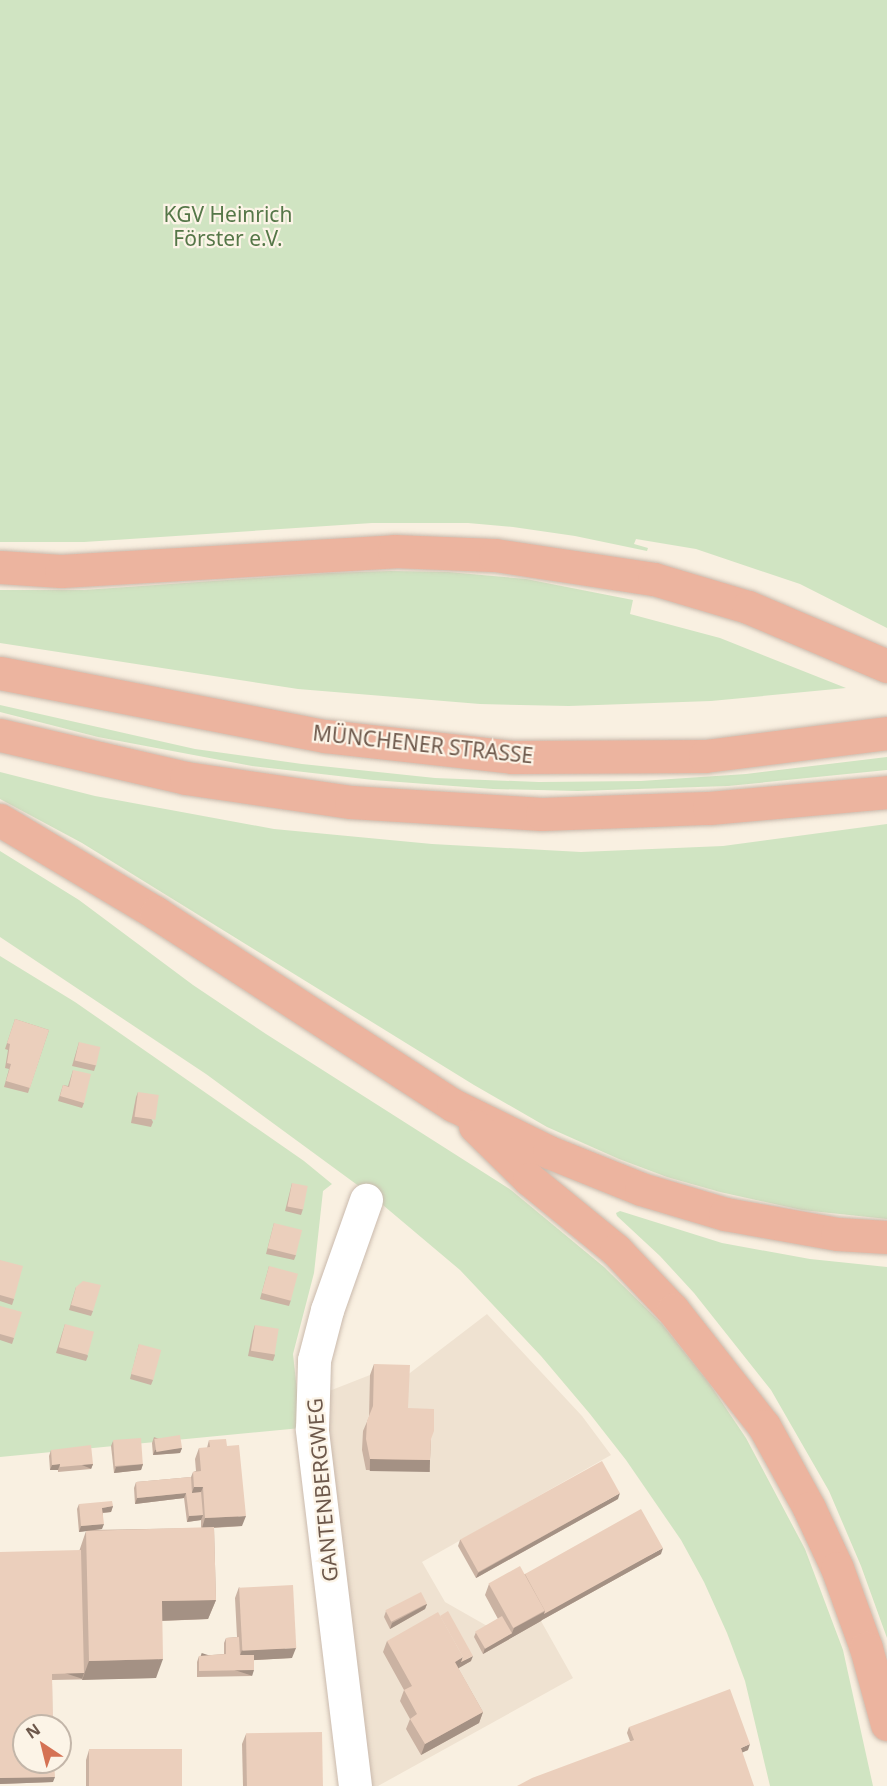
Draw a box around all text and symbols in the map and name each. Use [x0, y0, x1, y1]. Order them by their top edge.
park label: KGV Heinrich Förster e.V. [164, 201, 292, 251]
street label: MÜNCHENER STRASSE [312, 720, 534, 768]
street label: GANTENBERGWEG [301, 1397, 343, 1583]
north arrow [12, 1714, 72, 1774]
text: N [21, 1718, 44, 1744]

